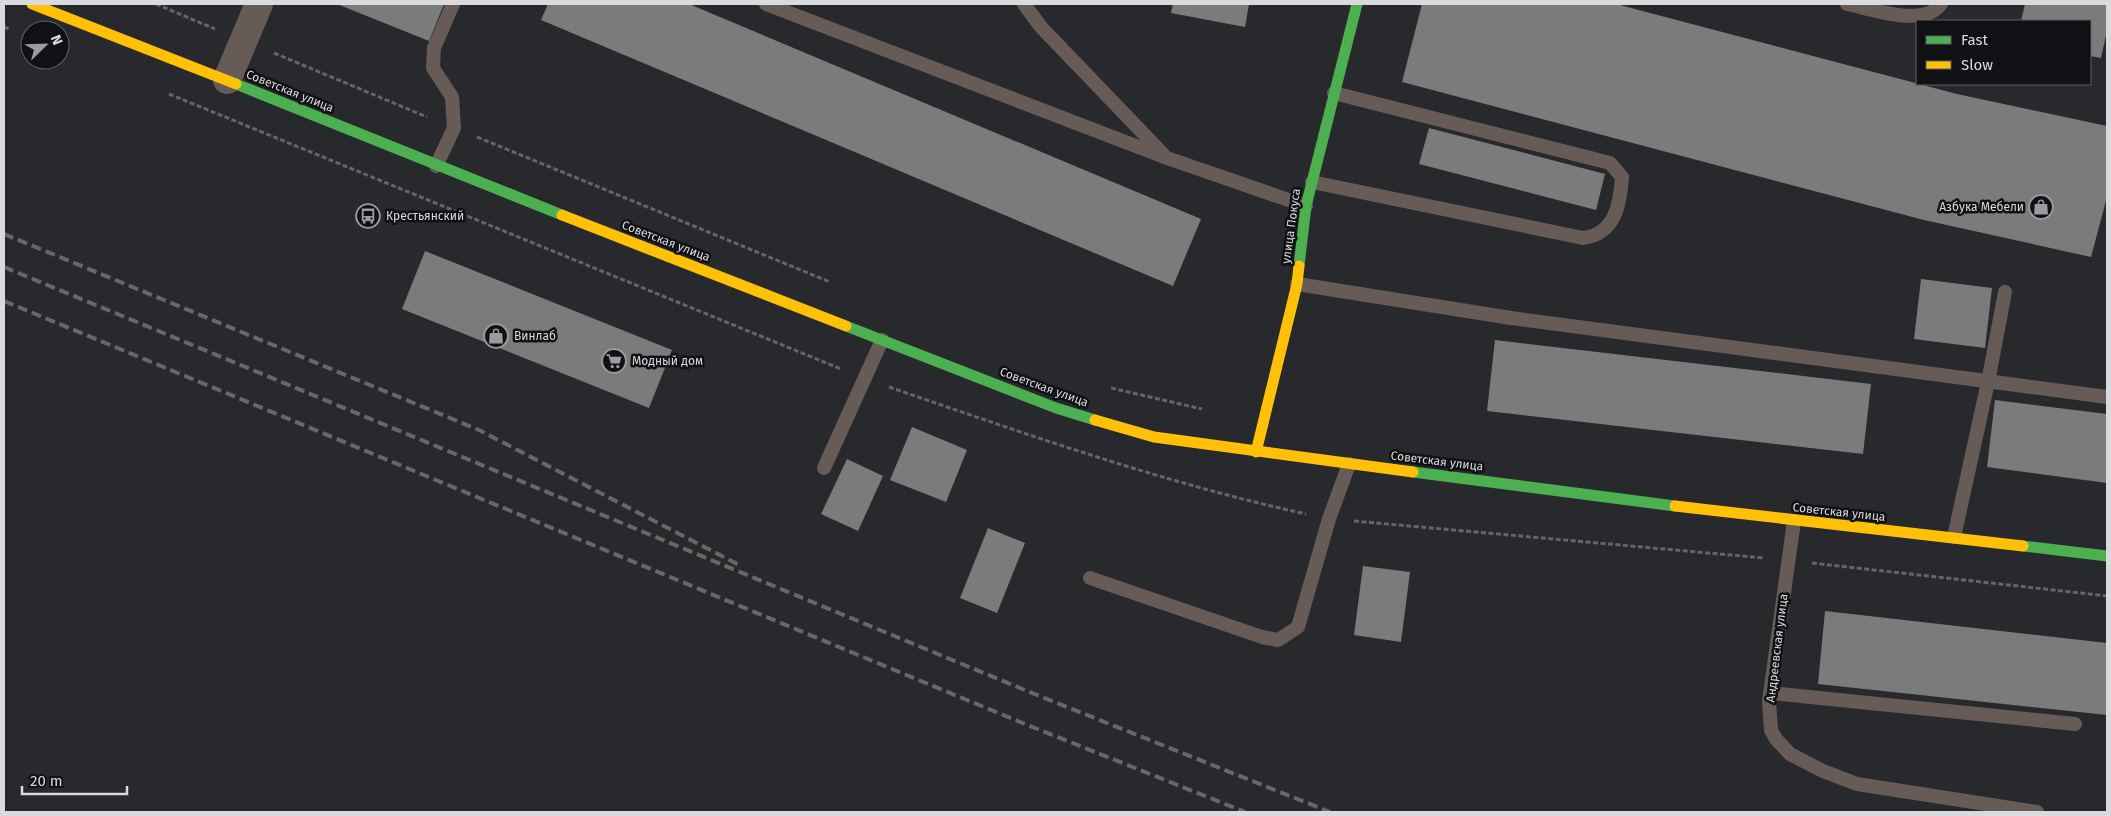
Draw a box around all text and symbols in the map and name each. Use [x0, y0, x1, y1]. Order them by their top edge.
north arrow [20, 20, 70, 70]
legend [1916, 20, 2091, 85]
text: Fast [1961, 31, 1988, 49]
text: N [47, 33, 66, 48]
text: Slow [1961, 56, 1993, 74]
street label: Советская улица [244, 67, 336, 115]
street label: улица Покуса [1279, 187, 1303, 265]
shop icon: Азбука Мебели [2028, 194, 2054, 220]
place label: Азбука Мебели [1939, 200, 2024, 214]
bus stop icon: Крестьянский [355, 203, 381, 229]
place label: Крестьянский [386, 209, 464, 223]
street label: Советская улица [620, 218, 712, 264]
shop icon: Винлаб [483, 323, 509, 349]
place label: Винлаб [514, 329, 556, 343]
supermarket icon: Модный дом [601, 348, 627, 374]
place label: Модный дом [632, 354, 703, 368]
street label: Советская улица [998, 364, 1090, 410]
street label: Советская улица [1390, 448, 1484, 474]
street label: Советская улица [1792, 500, 1886, 524]
street label: Андреевская улица [1763, 593, 1791, 703]
scale bar [22, 764, 128, 796]
text: 20 m [30, 772, 63, 790]

